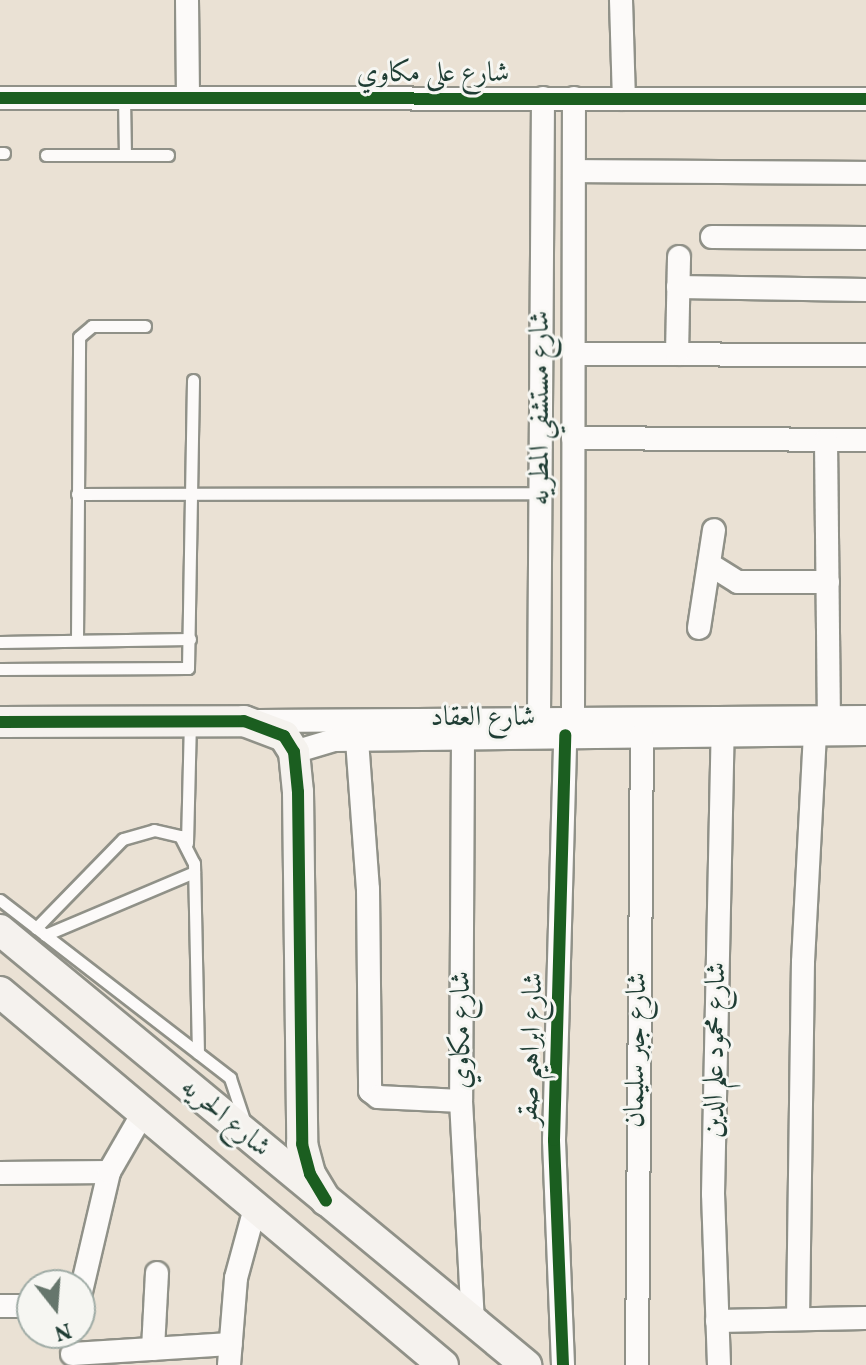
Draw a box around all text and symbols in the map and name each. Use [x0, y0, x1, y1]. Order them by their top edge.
street label: شارع على مكاوي [357, 57, 509, 91]
street label: شارع مستشفي المطريه [524, 311, 558, 505]
street label: شارع العقاد [430, 701, 536, 735]
street label: شارع محمود علم الدين [698, 962, 734, 1138]
street label: شارع مكاوي [445, 971, 479, 1089]
street label: شارع ابراهيم صقر [513, 972, 551, 1126]
street label: شارع جبر سليمان [619, 972, 655, 1128]
street label: شارع الحريه [173, 1071, 277, 1165]
north arrow [16, 1269, 96, 1349]
text: N [50, 1313, 75, 1348]

